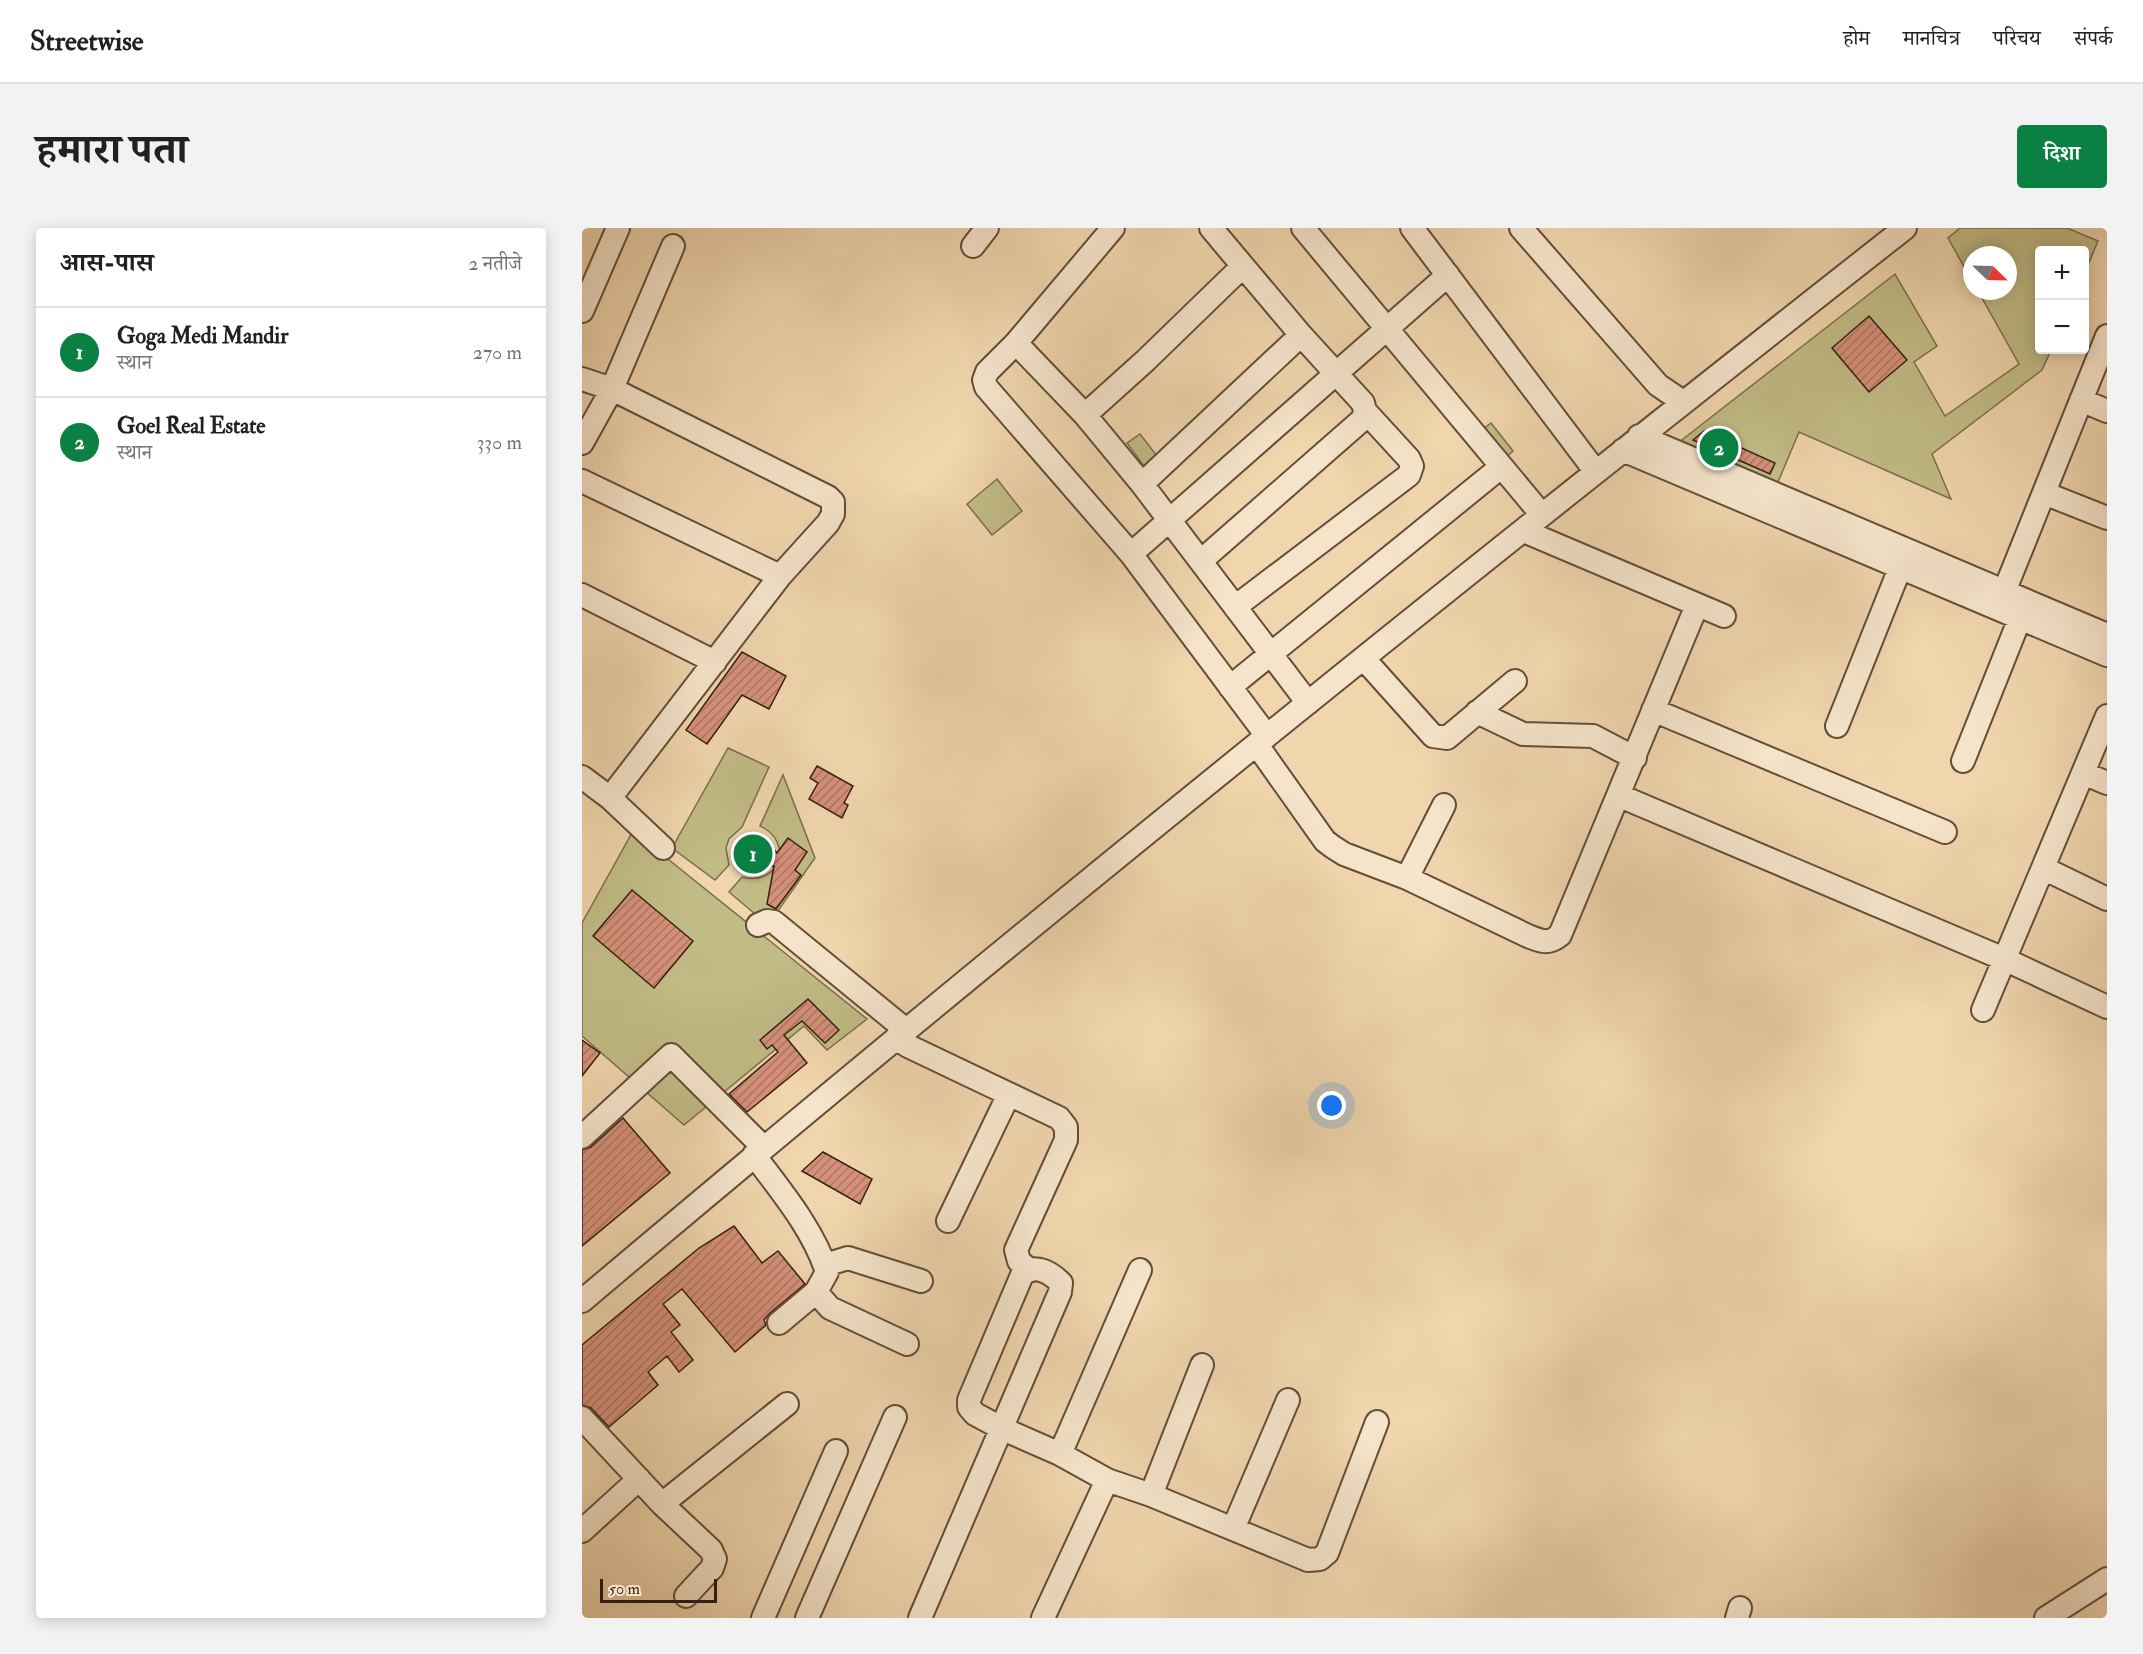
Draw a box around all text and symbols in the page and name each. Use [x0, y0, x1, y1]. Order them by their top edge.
text: Streetwise [30, 24, 144, 59]
text: होम [1843, 25, 1870, 52]
text: मानचित्र [1903, 25, 1960, 52]
text: परिचय [1993, 25, 2041, 52]
text: संपर्क [2074, 25, 2113, 52]
text: हमारा पता [36, 124, 188, 176]
button: दिशा [2017, 125, 2107, 188]
north arrow [1963, 246, 2017, 300]
map controls [2035, 246, 2089, 354]
button: + [2035, 246, 2089, 300]
text: आस-पास [60, 247, 154, 279]
text: 2 नतीजे [468, 251, 522, 276]
button: − [2035, 300, 2089, 354]
text: Goga Medi Mandir [117, 322, 288, 350]
text: 1 [76, 340, 83, 365]
text: 270 m [473, 340, 522, 365]
text: स्थान [117, 350, 152, 375]
text: Goel Real Estate [117, 412, 266, 440]
pin: 2 [1700, 426, 1738, 470]
text: 2 [74, 430, 85, 455]
text: 330 m [477, 430, 522, 455]
text: स्थान [117, 440, 152, 465]
pin: 1 [734, 832, 772, 876]
your location [1317, 1091, 1346, 1120]
scale bar [600, 1576, 717, 1604]
text: 50 m [609, 1579, 640, 1599]

